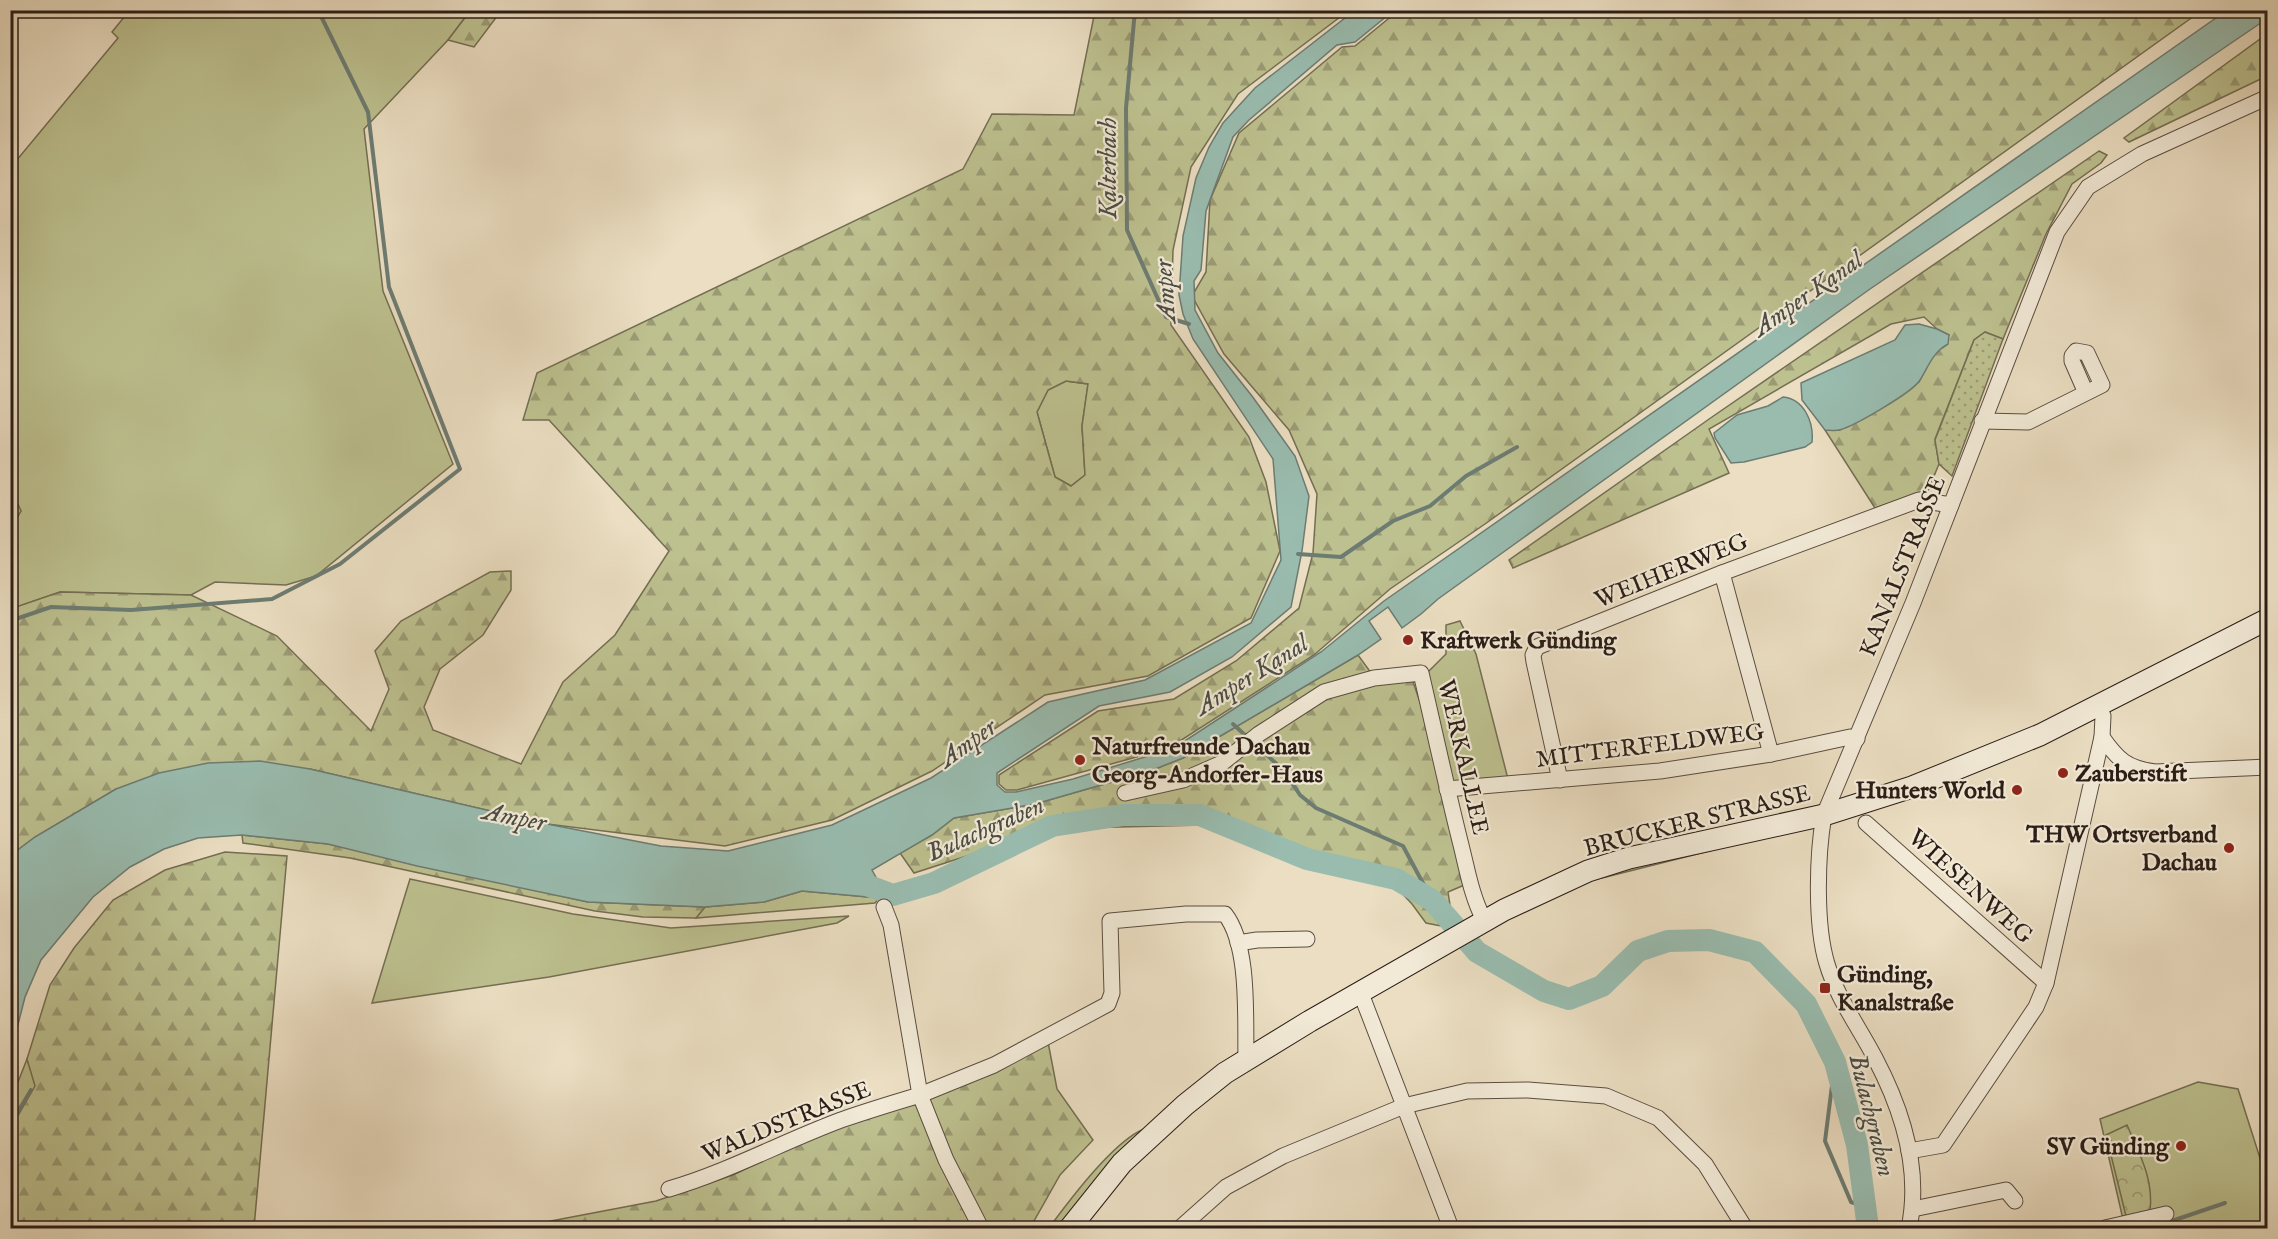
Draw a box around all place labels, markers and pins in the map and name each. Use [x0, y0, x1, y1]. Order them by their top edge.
place label: Kraftwerk Günding [1420, 626, 1617, 657]
marker: Kraftwerk Günding [1401, 633, 1415, 647]
place label: Naturfreunde Dachau Georg-Andorfer-Haus [1091, 732, 1323, 791]
marker: Naturfreunde Dachau Georg-Andorfer-Haus [1073, 753, 1087, 767]
place label: Zauberstift [2075, 759, 2188, 790]
marker: Zauberstift [2056, 766, 2070, 780]
place label: Hunters World [1855, 776, 2006, 807]
marker: Hunters World [2010, 783, 2024, 797]
place label: THW Ortsverband Dachau [2025, 820, 2218, 879]
marker: THW Ortsverband Dachau [2222, 841, 2236, 855]
place label: Günding, Kanalstraße [1837, 960, 1954, 1019]
marker: Günding, Kanalstraße [1818, 981, 1832, 995]
place label: SV Günding [2046, 1132, 2170, 1163]
marker: SV Günding [2174, 1139, 2188, 1153]

